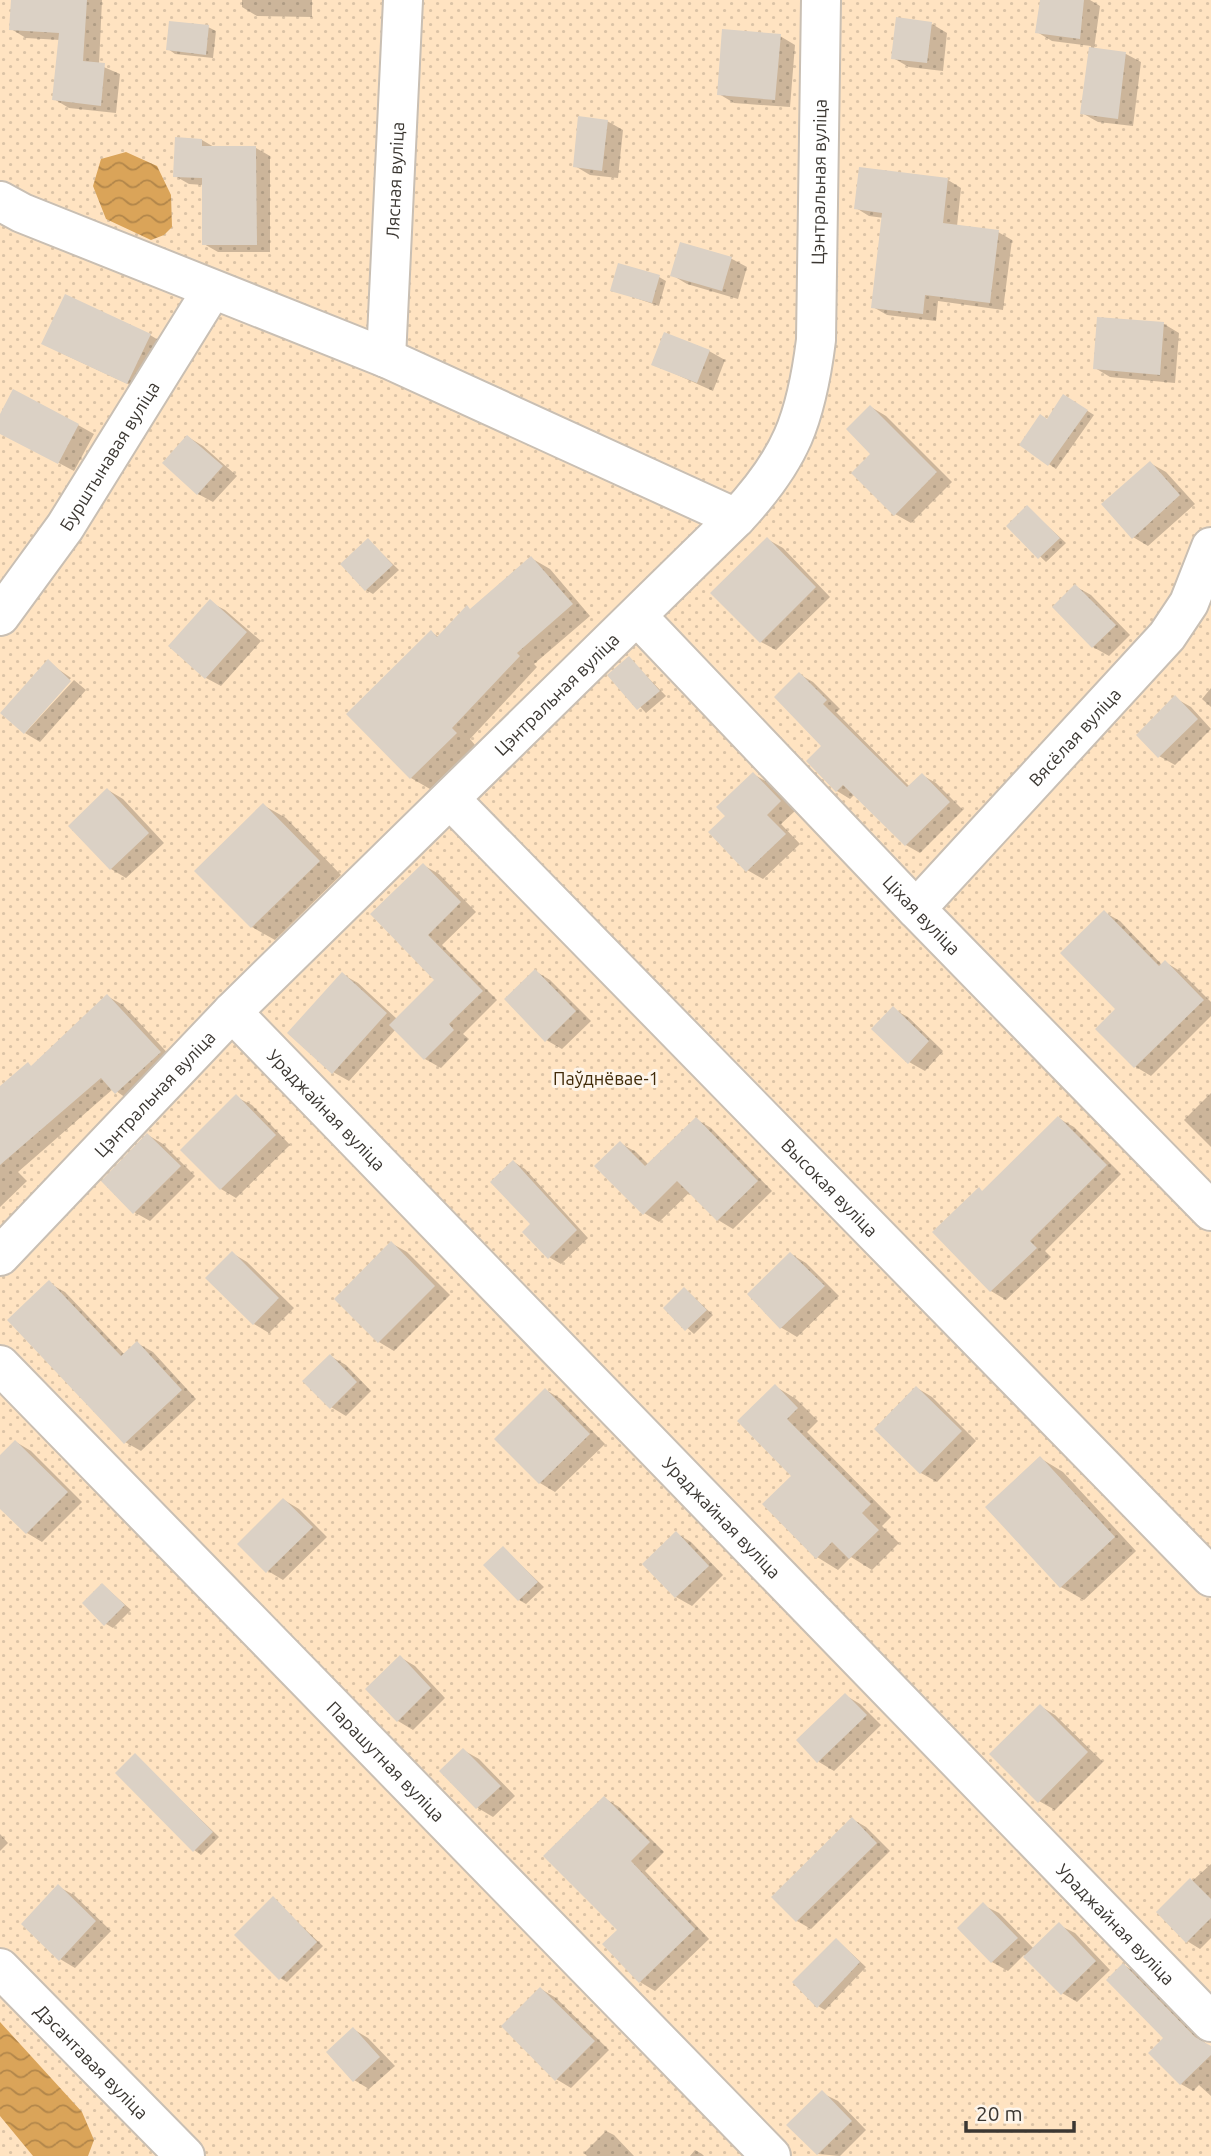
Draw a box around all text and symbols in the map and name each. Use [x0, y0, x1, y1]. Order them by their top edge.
street label: Цэнтральная вуліца [807, 99, 830, 265]
street label: Лясная вуліца [382, 121, 407, 239]
street label: Бурштынавая вуліца [55, 377, 163, 534]
street label: Цэнтральная вуліца [490, 629, 623, 759]
street label: Вясёлая вуліца [1024, 684, 1124, 790]
street label: Ціхая вуліца [879, 871, 965, 959]
street label: Цэнтральная вуліца [90, 1027, 219, 1161]
street label: Ураджайная вуліца [264, 1045, 390, 1174]
park label: Паўднёвае-1 [553, 1068, 659, 1088]
street label: Высокая вуліца [778, 1134, 882, 1241]
street label: Ураджайная вуліца [659, 1453, 785, 1582]
street label: Парашутная вуліца [323, 1697, 449, 1825]
street label: Ураджайная вуліца [1053, 1859, 1179, 1988]
street label: Дэсантавая вуліца [31, 2000, 153, 2123]
scale bar [966, 2090, 1074, 2134]
text: 20 m [976, 2101, 1023, 2125]

